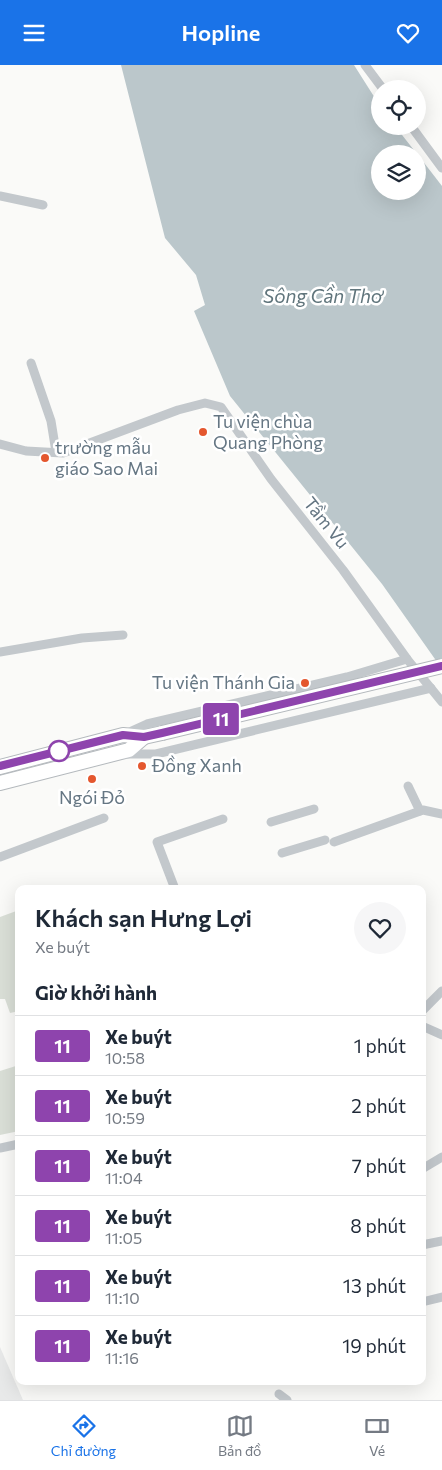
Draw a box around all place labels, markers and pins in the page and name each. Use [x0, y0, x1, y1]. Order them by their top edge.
place label: Tu viện chùa Quang Phòng [213, 410, 323, 453]
marker: Tu viện chùa Quang Phòng [197, 426, 209, 438]
place label: trường mẫu giáo Sao Mai [55, 436, 158, 479]
marker: trường mẫu giáo Sao Mai [39, 452, 51, 464]
place label: Tu viện Thánh Gia [152, 671, 295, 693]
marker: Tu viện Thánh Gia [299, 677, 311, 689]
unlabelled marker [48, 740, 70, 762]
place label: Đồng Xanh [151, 754, 242, 776]
marker: Đồng Xanh [136, 760, 148, 772]
marker: Ngói Đỏ [86, 773, 98, 785]
place label: Ngói Đỏ [59, 786, 125, 808]

